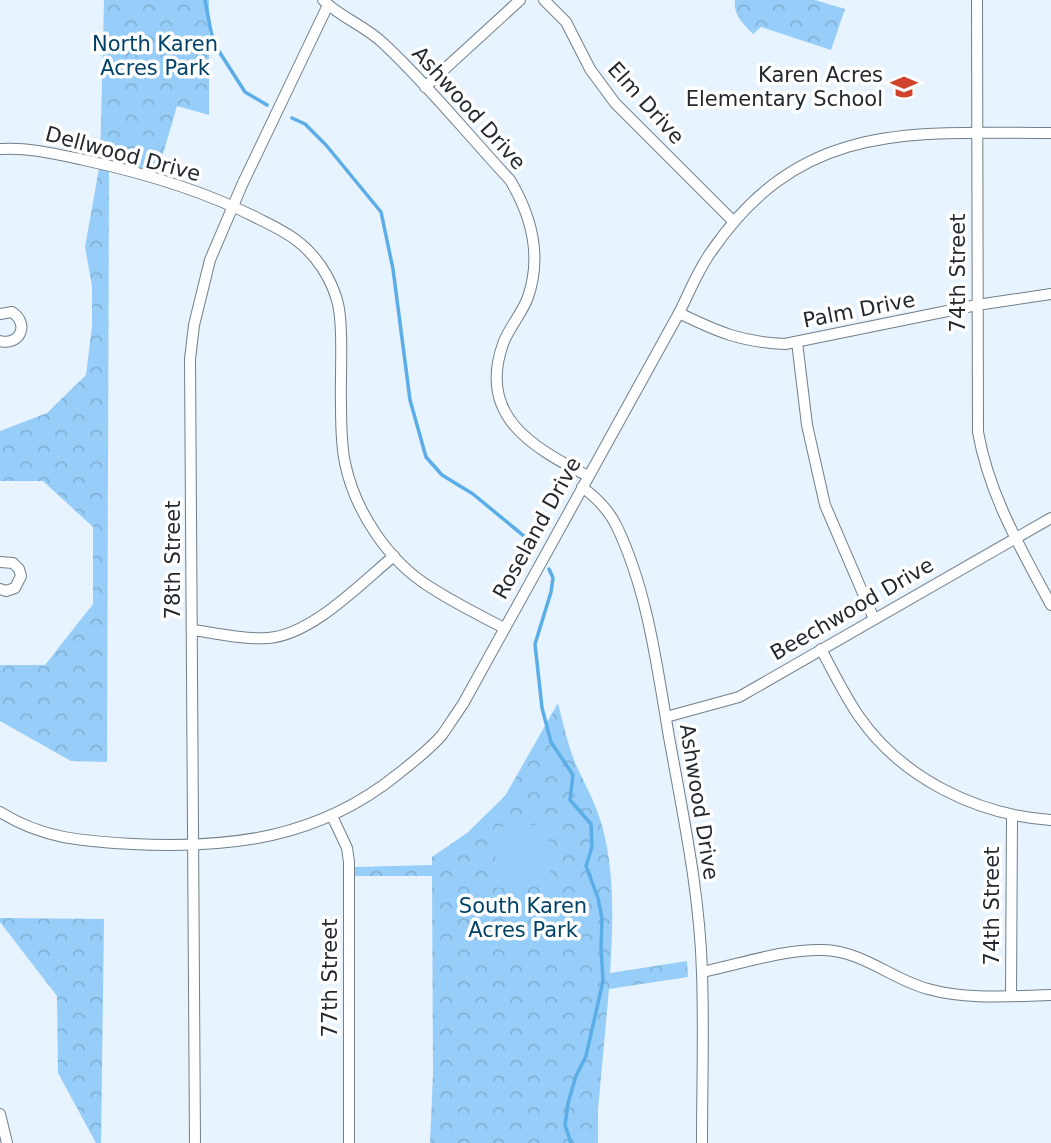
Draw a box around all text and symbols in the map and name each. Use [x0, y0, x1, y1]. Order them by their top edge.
park label: North Karen Acres Park [92, 32, 218, 80]
street label: Ashwood Drive [407, 41, 531, 175]
street label: Elm Drive [603, 57, 689, 149]
place label: Karen Acres Elementary School [686, 63, 883, 111]
school or university icon: Karen Acres Elementary School [889, 72, 919, 102]
street label: Dellwood Drive [43, 122, 203, 186]
street label: 74th Street [946, 214, 970, 332]
street label: Palm Drive [801, 287, 917, 333]
street label: Roseland Drive [488, 453, 586, 603]
street label: 78th Street [161, 501, 185, 619]
street label: Beechwood Drive [766, 553, 938, 665]
street label: Ashwood Drive [675, 722, 723, 882]
street label: 74th Street [980, 847, 1004, 965]
park label: South Karen Acres Park [459, 894, 587, 942]
street label: 77th Street [318, 919, 342, 1037]

